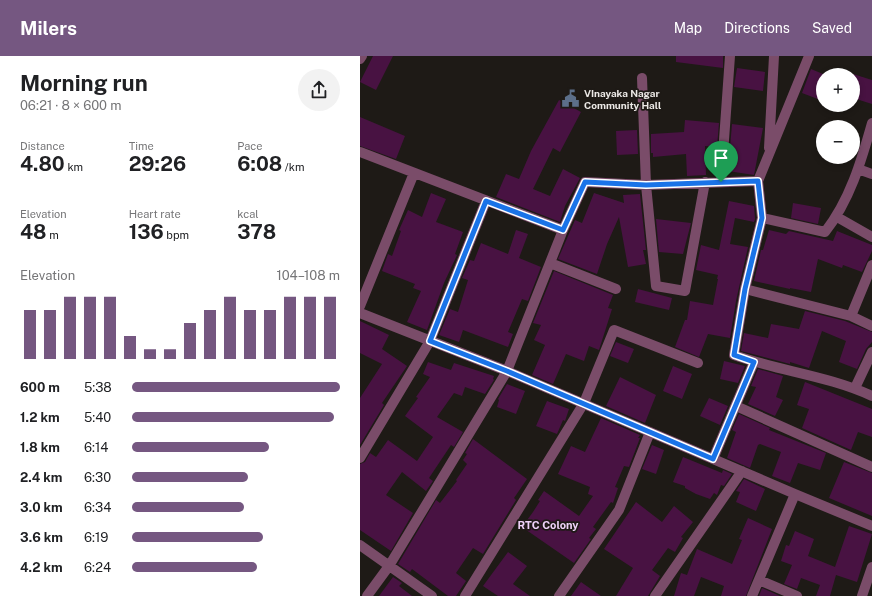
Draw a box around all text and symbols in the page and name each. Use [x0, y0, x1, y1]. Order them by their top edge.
text: Milers [20, 17, 77, 39]
text: Map [674, 20, 702, 36]
text: Directions [724, 20, 790, 36]
text: Saved [812, 20, 852, 36]
map controls [816, 68, 860, 164]
button: + [816, 68, 860, 112]
button: share [298, 69, 340, 111]
text: Morning run [20, 70, 148, 96]
place label: VInayaka Nagar Community Hall [584, 87, 661, 111]
public building icon: VInayaka Nagar Community Hall [561, 89, 581, 109]
text: 06:21 · 8 × 600 m [20, 98, 121, 113]
button: − [816, 120, 860, 164]
text: Distance [20, 140, 65, 152]
text: Time [129, 140, 154, 152]
text: Pace [237, 140, 262, 152]
pin [704, 141, 738, 182]
icon: arrive [710, 147, 732, 169]
text: 4.80 [20, 152, 65, 176]
text: 29:26 [129, 152, 186, 176]
text: 6:08 [237, 152, 282, 176]
text: km [65, 161, 83, 173]
text: /km [282, 161, 304, 173]
text: Elevation [20, 208, 67, 220]
text: Heart rate [129, 208, 181, 220]
text: kcal [237, 208, 259, 220]
text: 48 [20, 220, 47, 244]
text: 136 [129, 220, 164, 244]
text: 378 [237, 220, 276, 244]
text: m [47, 229, 59, 241]
text: bpm [164, 229, 189, 241]
text: Elevation [20, 268, 75, 283]
text: 104–108 m [276, 268, 340, 283]
text: 600 m [20, 380, 60, 395]
text: 5:38 [84, 380, 112, 395]
text: 1.2 km [20, 410, 60, 425]
text: 5:40 [84, 410, 111, 425]
text: 1.8 km [20, 440, 60, 455]
text: 6:14 [84, 440, 109, 455]
text: 2.4 km [20, 470, 62, 485]
text: 6:30 [84, 470, 111, 485]
text: 3.0 km [20, 500, 63, 515]
text: 6:34 [84, 500, 111, 515]
district label: RTC Colony [517, 519, 579, 531]
text: 3.6 km [20, 530, 63, 545]
text: 6:19 [84, 530, 108, 545]
text: 4.2 km [20, 560, 63, 575]
text: 6:24 [84, 560, 111, 575]

